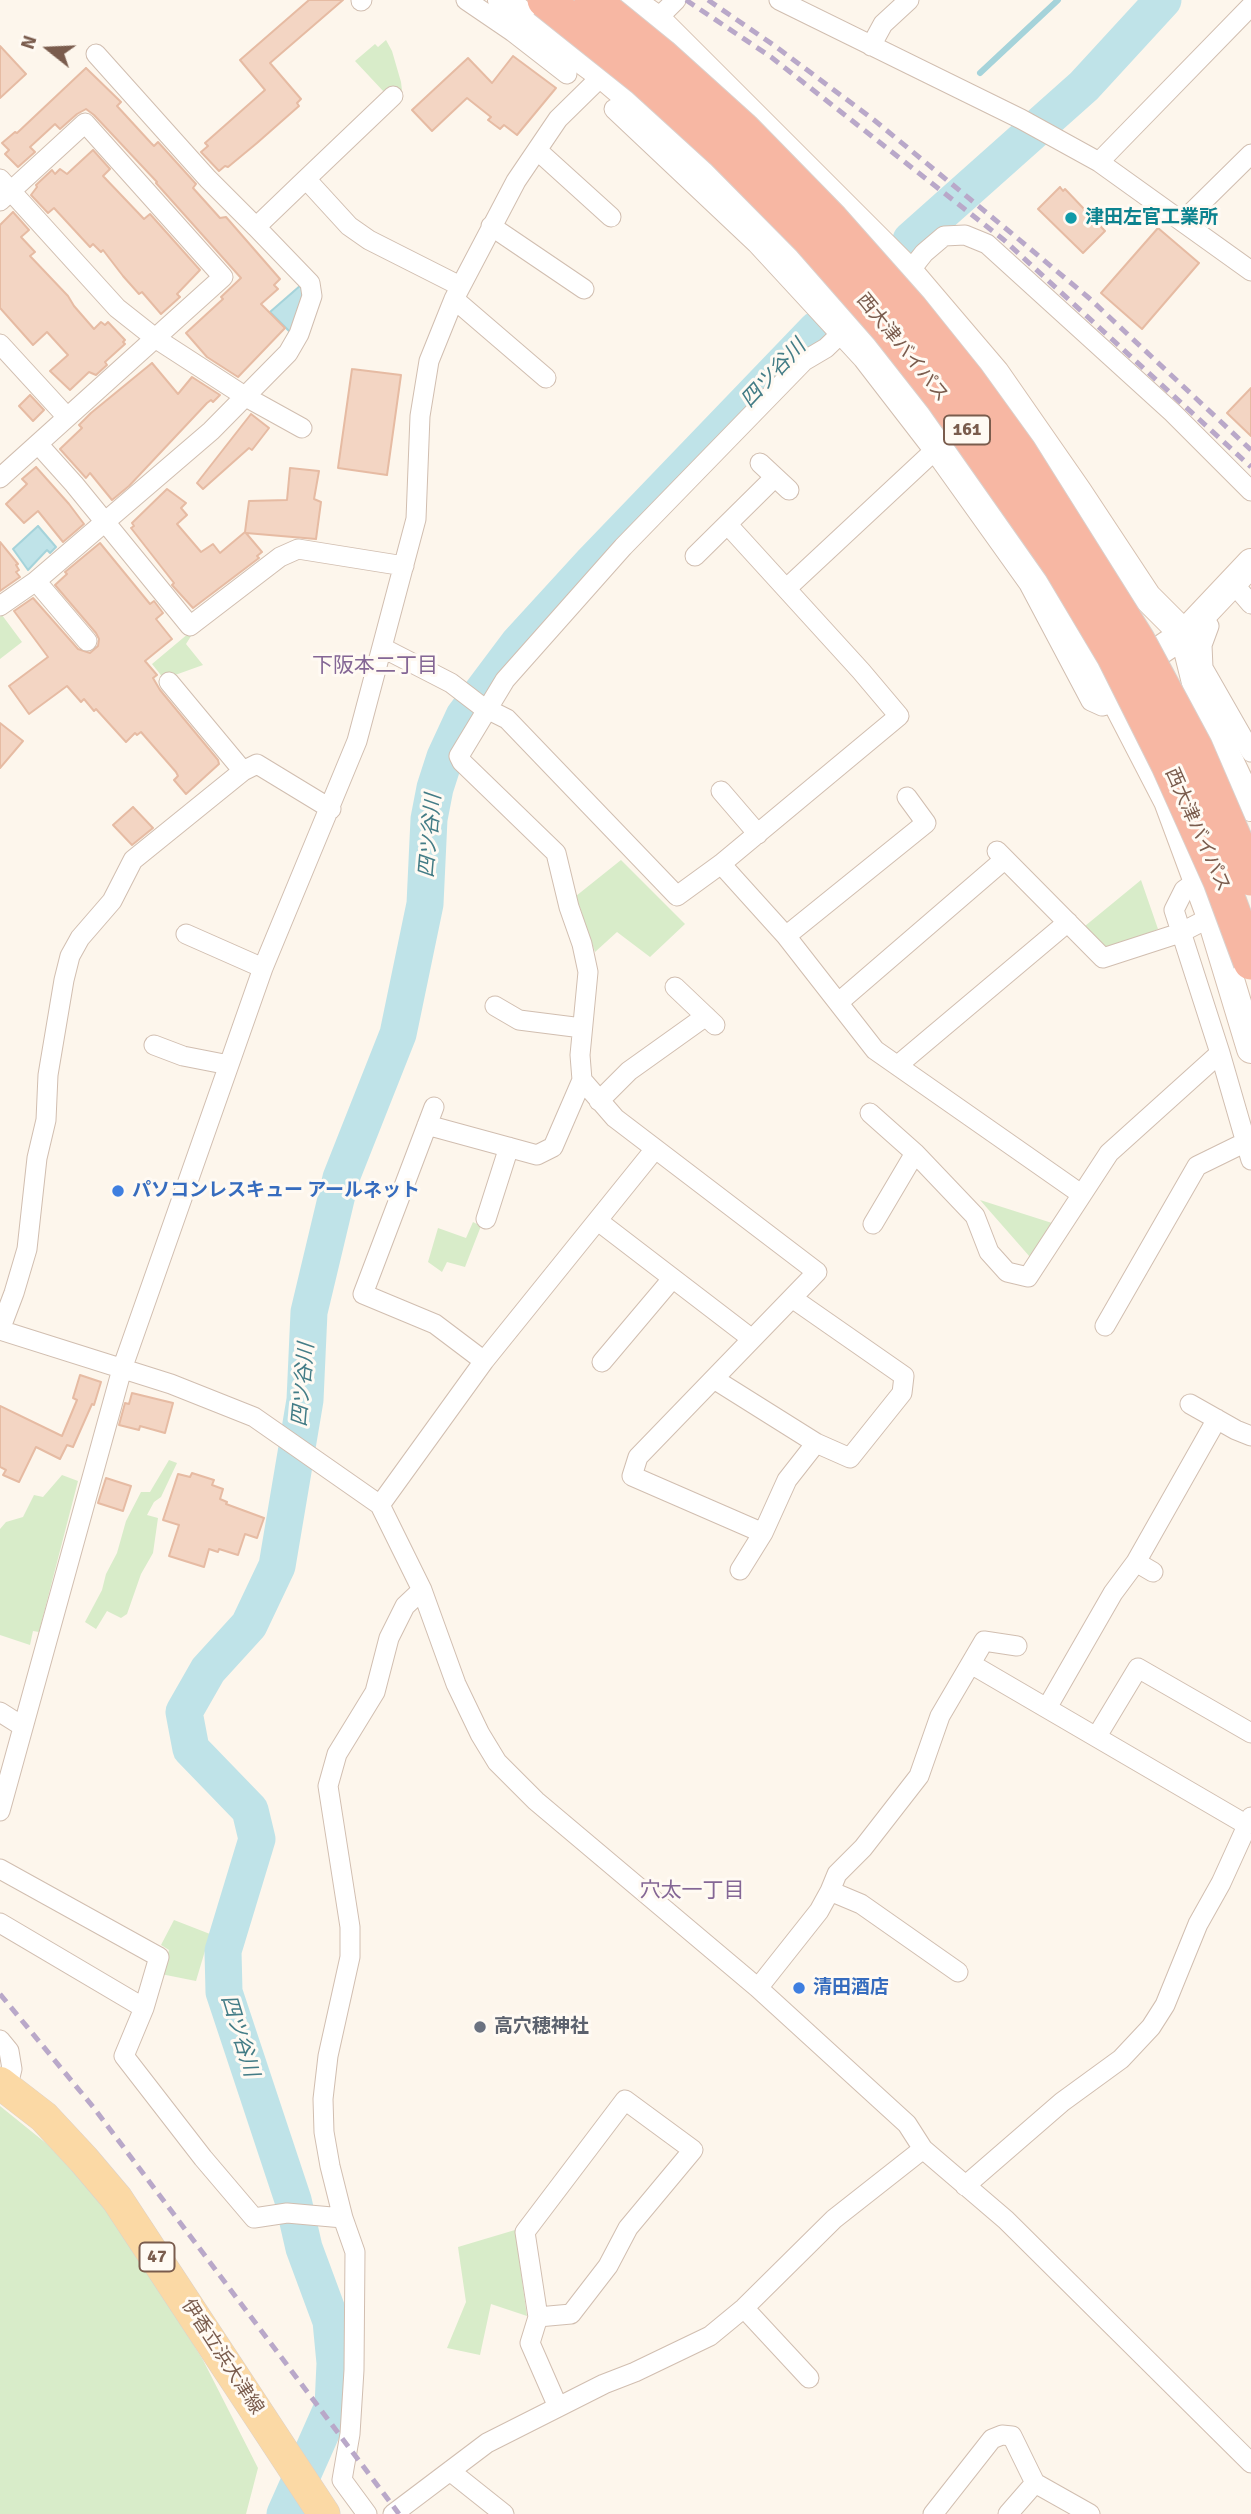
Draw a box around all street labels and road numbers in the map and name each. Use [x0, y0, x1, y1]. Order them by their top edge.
street label: 西大津バイパス [851, 289, 953, 407]
road number: 161 [944, 416, 990, 444]
street label: 西大津バイパス [1160, 765, 1234, 895]
road number: 47 [140, 2242, 174, 2272]
street label: 伊香立浜大津線 [176, 2295, 268, 2419]

